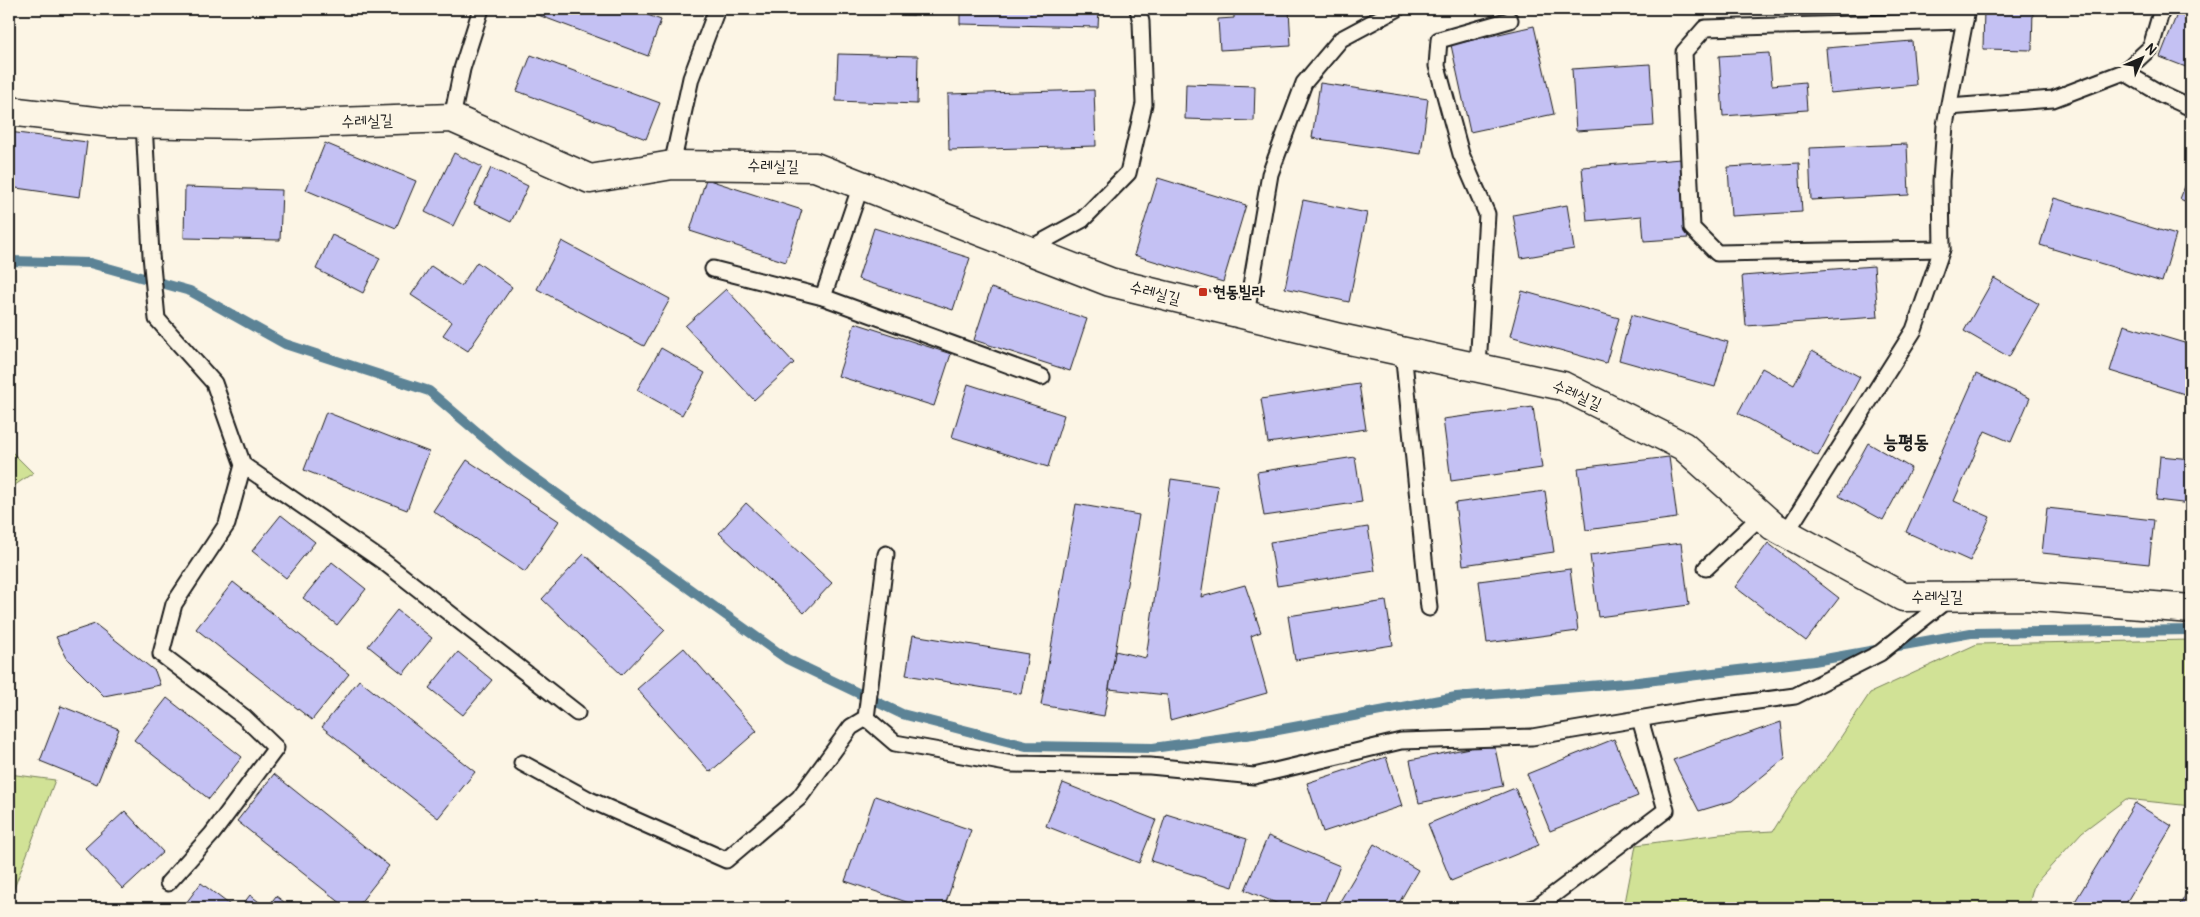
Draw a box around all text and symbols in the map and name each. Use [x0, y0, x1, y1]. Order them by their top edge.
north arrow [2118, 32, 2168, 82]
text: N [2141, 40, 2160, 59]
street label: 수레실길 [341, 110, 393, 132]
street label: 수레실길 [747, 156, 799, 176]
street label: 수레실길 [1128, 277, 1183, 309]
place label: 현동빌라 [1213, 282, 1266, 302]
marker: 현동빌라 [1197, 286, 1209, 298]
street label: 수레실길 [1549, 376, 1605, 414]
district label: 능평동 [1883, 430, 1929, 454]
street label: 수레실길 [1911, 587, 1963, 607]

